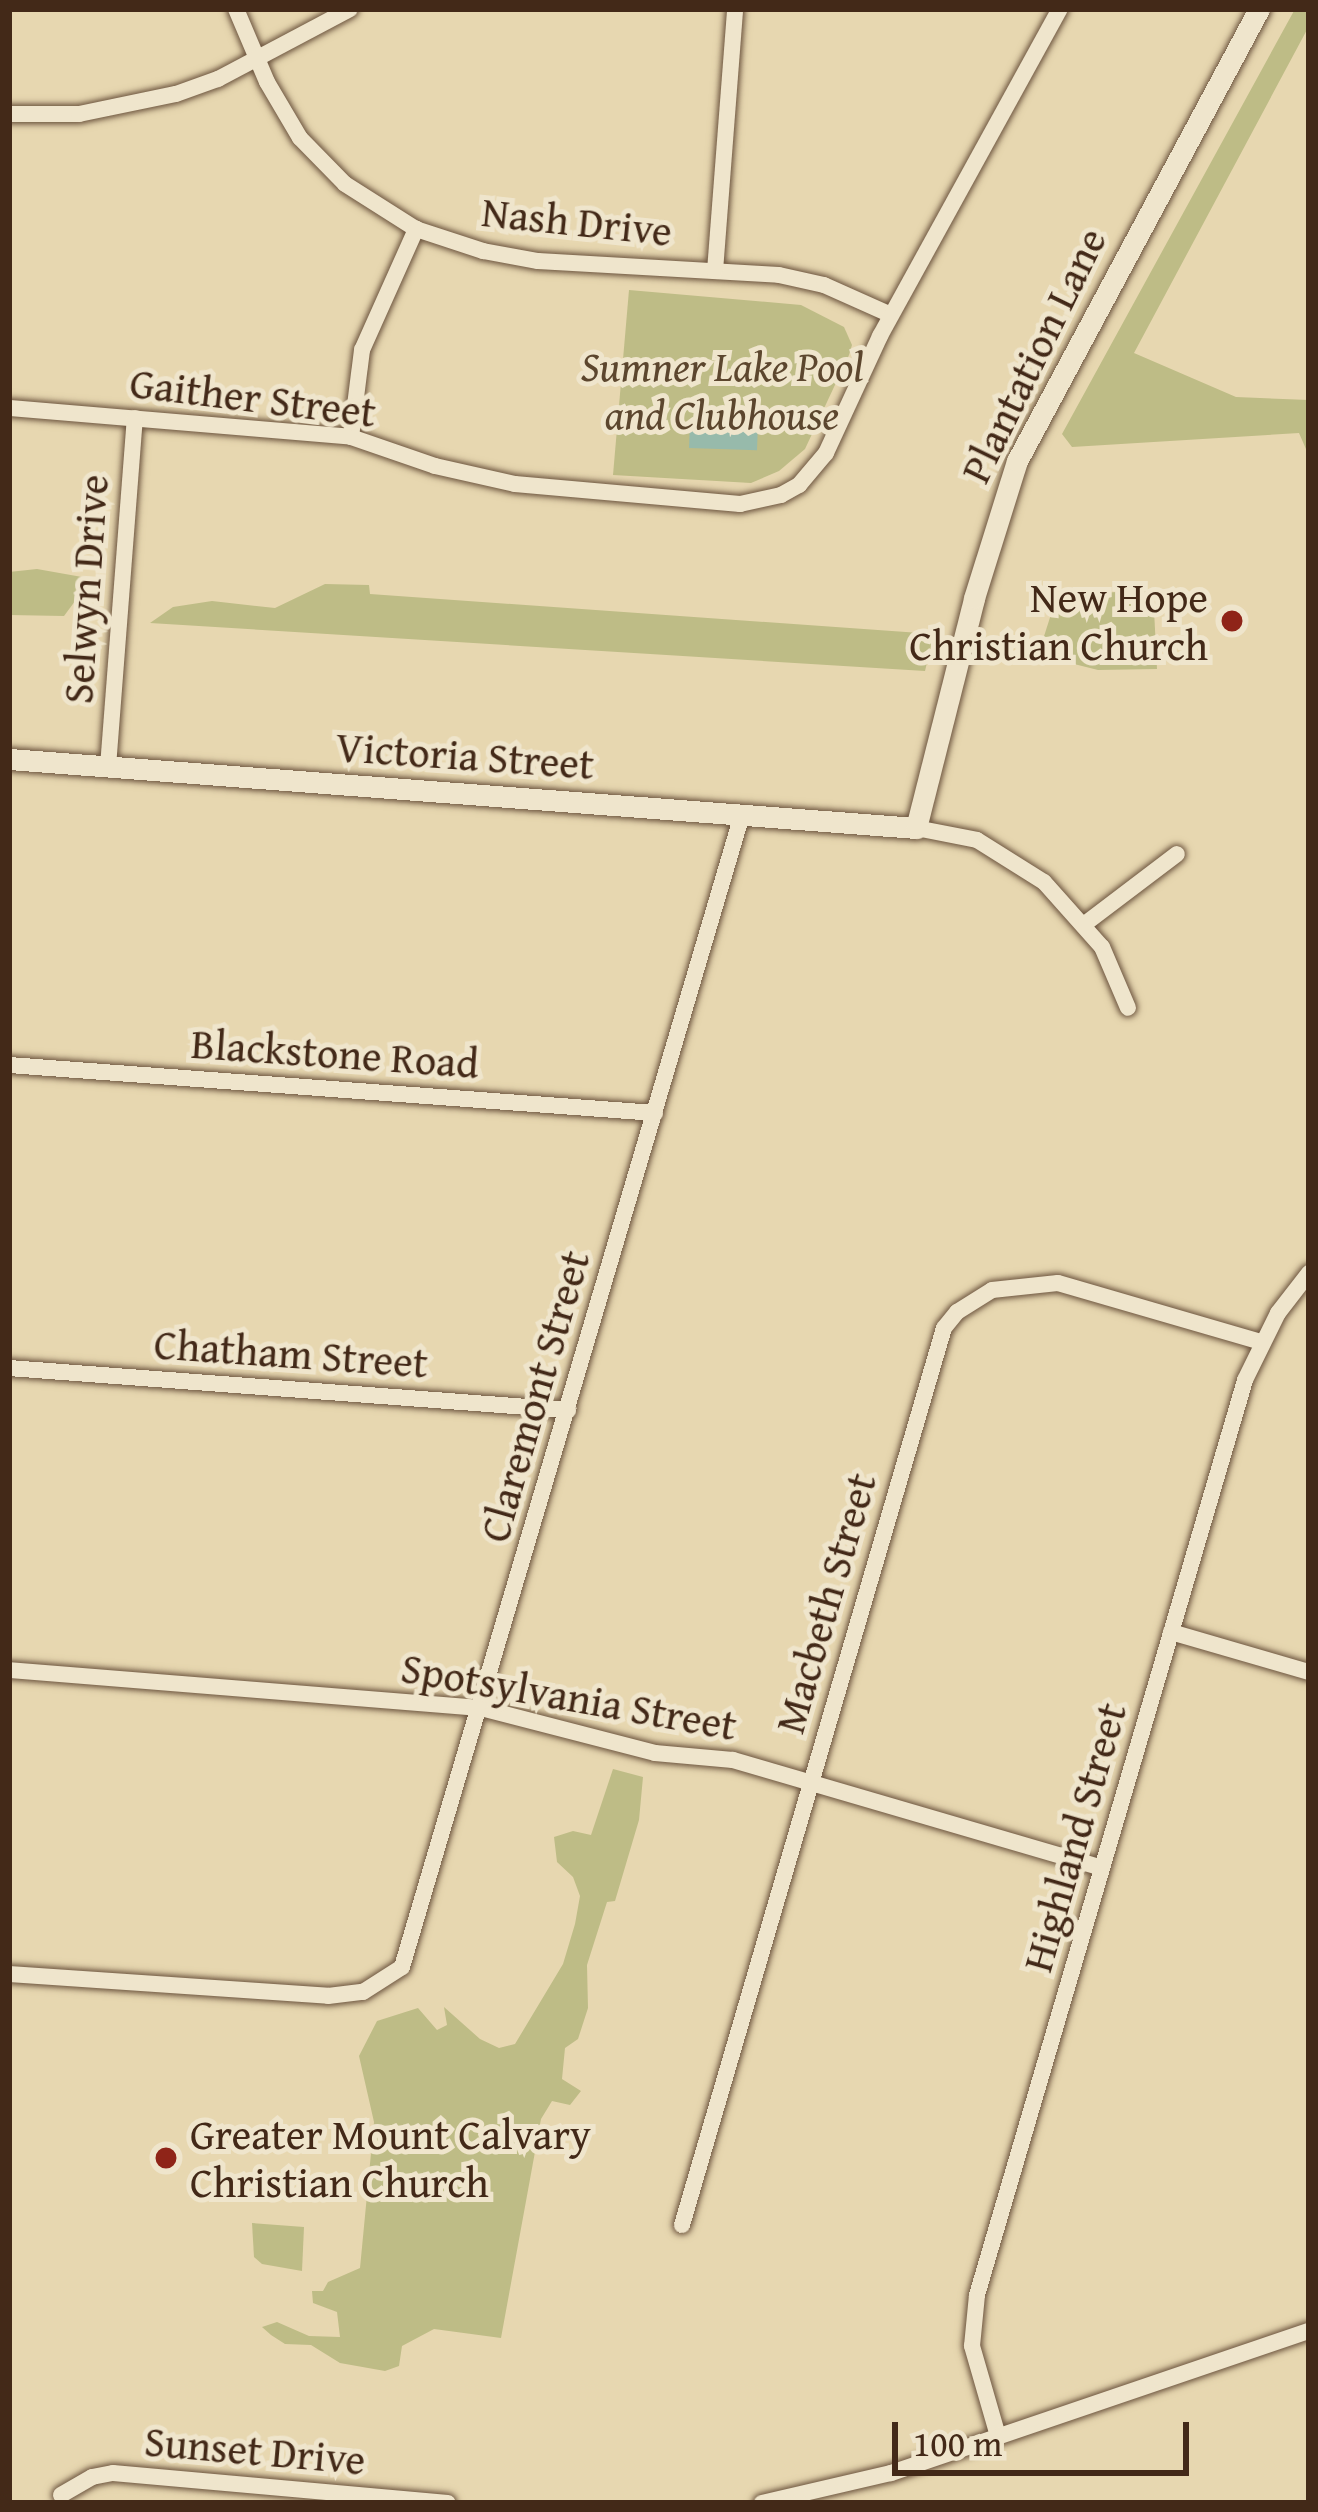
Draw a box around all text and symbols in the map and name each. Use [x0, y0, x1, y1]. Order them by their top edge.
street label: Nash Drive [479, 186, 675, 256]
street label: Plantation Lane [950, 219, 1116, 491]
park label: Sumner Lake Pool and Clubhouse [580, 341, 864, 440]
street label: Gaither Street [127, 357, 379, 437]
street label: Selwyn Drive [52, 473, 118, 705]
place label: New Hope Christian Church [909, 572, 1208, 670]
marker: New Hope Christian Church [1219, 608, 1245, 634]
street label: Victoria Street [334, 721, 596, 789]
street label: Blackstone Road [190, 1018, 480, 1088]
street label: Claremont Street [468, 1245, 600, 1547]
street label: Chatham Street [152, 1318, 430, 1388]
street label: Macbeth Street [764, 1467, 886, 1739]
street label: Spotsylvania Street [397, 1642, 741, 1750]
street label: Highland Street [1012, 1697, 1136, 1977]
place label: Greater Mount Calvary Christian Church [190, 2109, 591, 2208]
marker: Greater Mount Calvary Christian Church [153, 2145, 179, 2171]
scale bar [898, 2398, 1195, 2472]
street label: Sunset Drive [142, 2415, 368, 2485]
text: 100 m [913, 2416, 1002, 2469]

